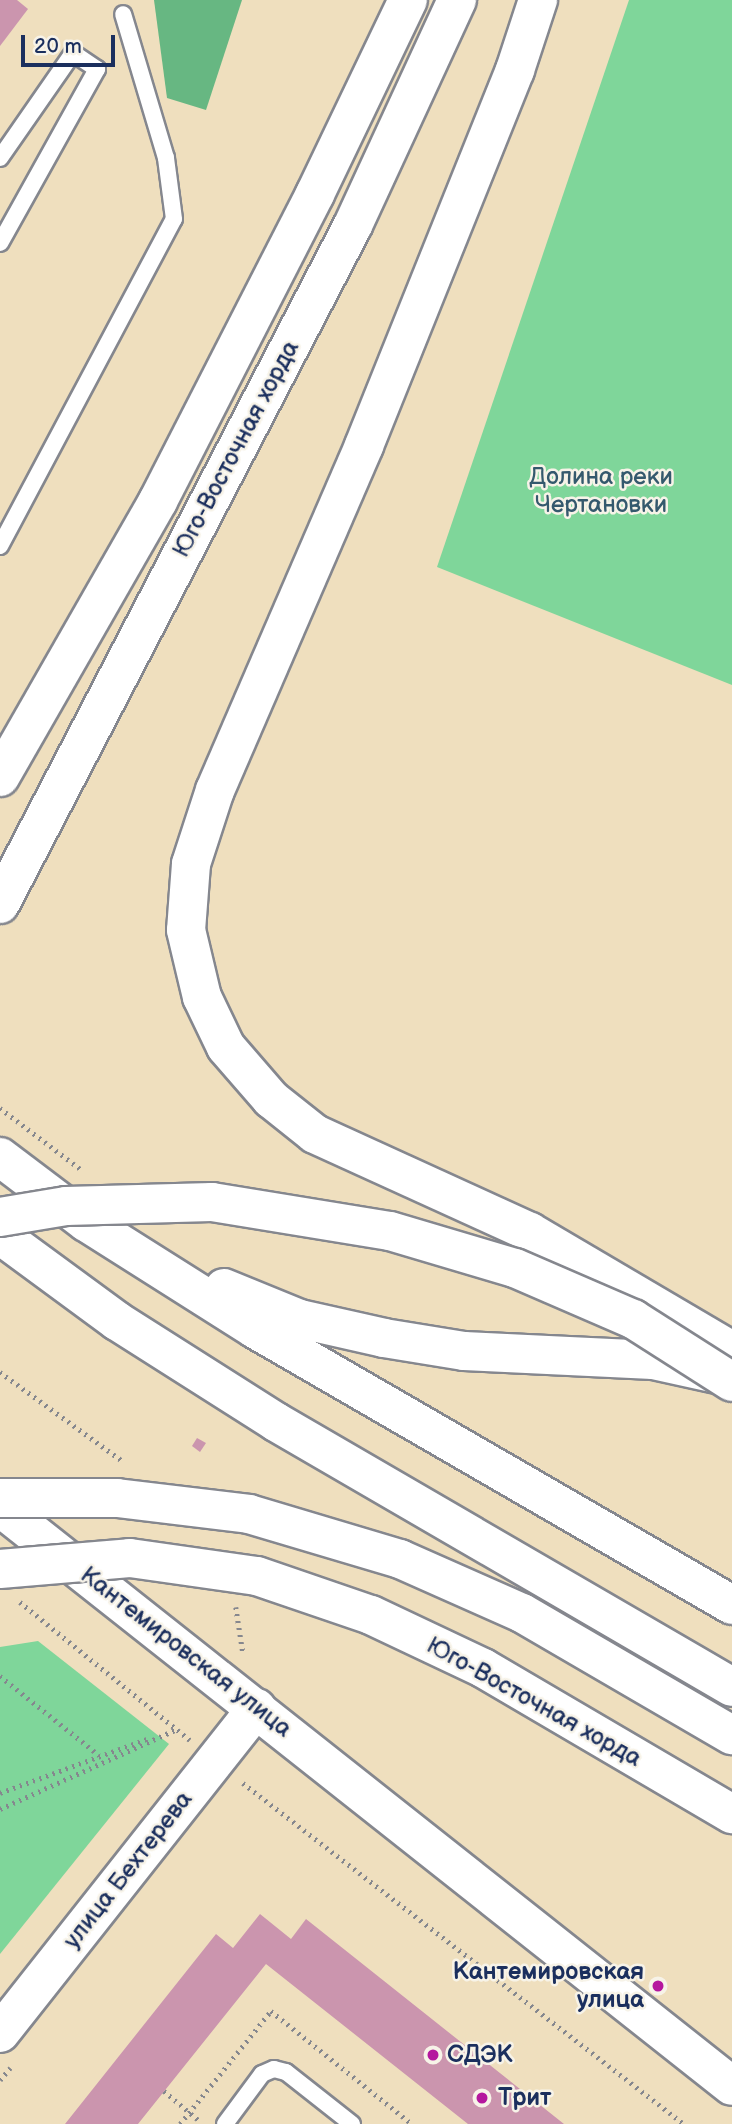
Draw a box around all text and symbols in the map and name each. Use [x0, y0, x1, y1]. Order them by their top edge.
scale bar [24, 21, 119, 65]
text: 20 m [34, 34, 82, 59]
street label: Юго-Восточная хорда [167, 336, 305, 562]
park label: Долина реки Чертановки [529, 463, 673, 519]
street label: Кантемировская улица [75, 1561, 297, 1743]
street label: Юго-Восточная хорда [422, 1631, 646, 1773]
street label: улица Бехтерева [58, 1786, 198, 1954]
place label: Кантемировская улица [453, 1958, 644, 2014]
marker: Кантемировская улица [650, 1978, 666, 1994]
place label: СДЭК [447, 2041, 513, 2069]
marker: СДЭК [425, 2047, 441, 2063]
place label: Трит [498, 2084, 551, 2112]
marker: Трит [472, 2088, 492, 2108]

